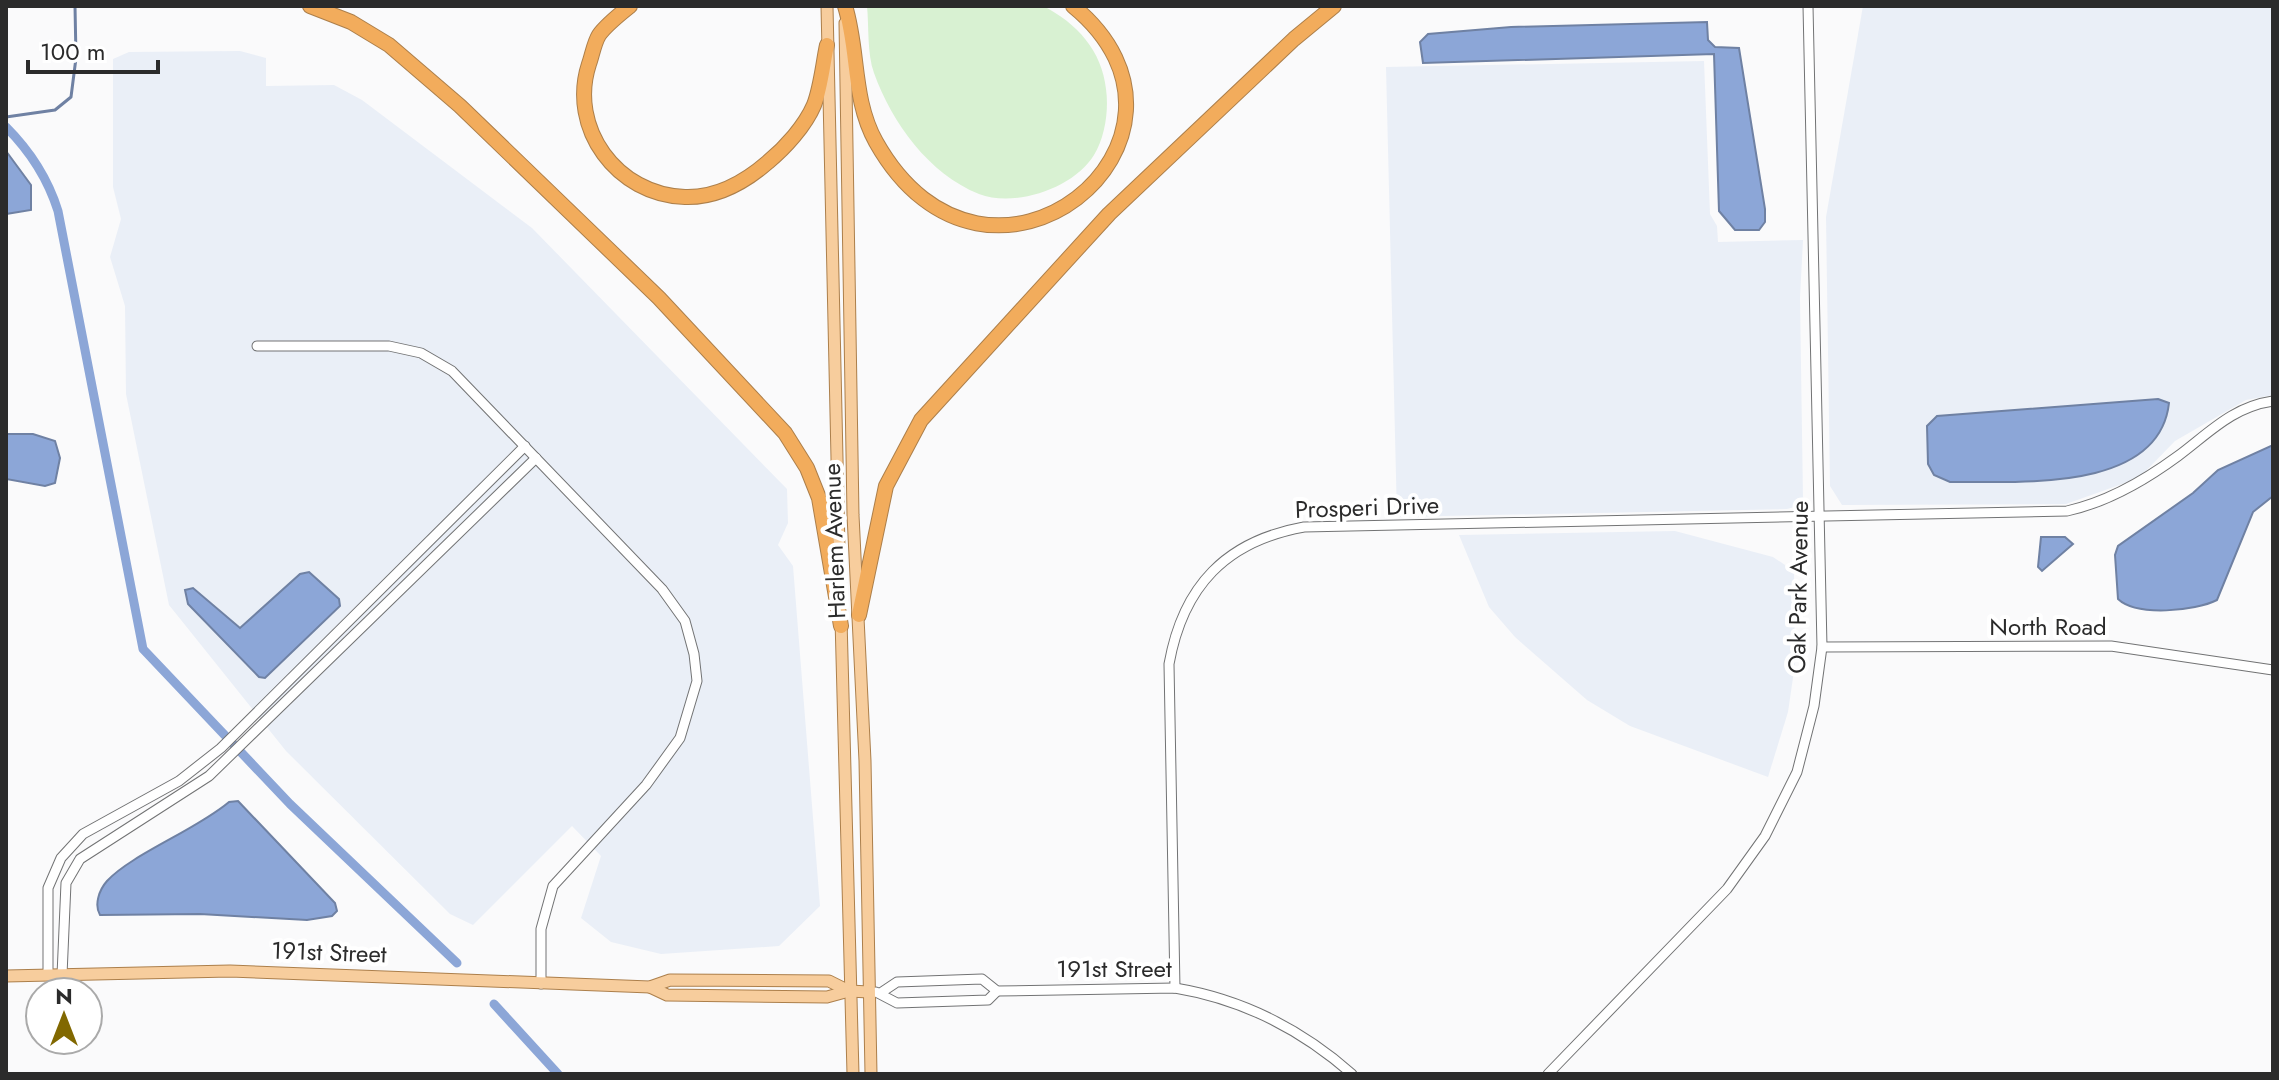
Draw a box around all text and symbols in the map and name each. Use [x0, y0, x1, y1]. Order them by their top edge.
scale bar [28, 24, 158, 74]
text: 100 m [40, 34, 106, 69]
street label: Harlem Avenue [814, 463, 854, 619]
street label: Prosperi Drive [1294, 487, 1440, 527]
street label: Oak Park Avenue [1779, 500, 1817, 674]
street label: North Road [1989, 609, 2107, 644]
street label: 191st Street [271, 932, 387, 972]
street label: 191st Street [1056, 951, 1172, 986]
north arrow [24, 976, 104, 1056]
text: N [55, 980, 73, 1012]

